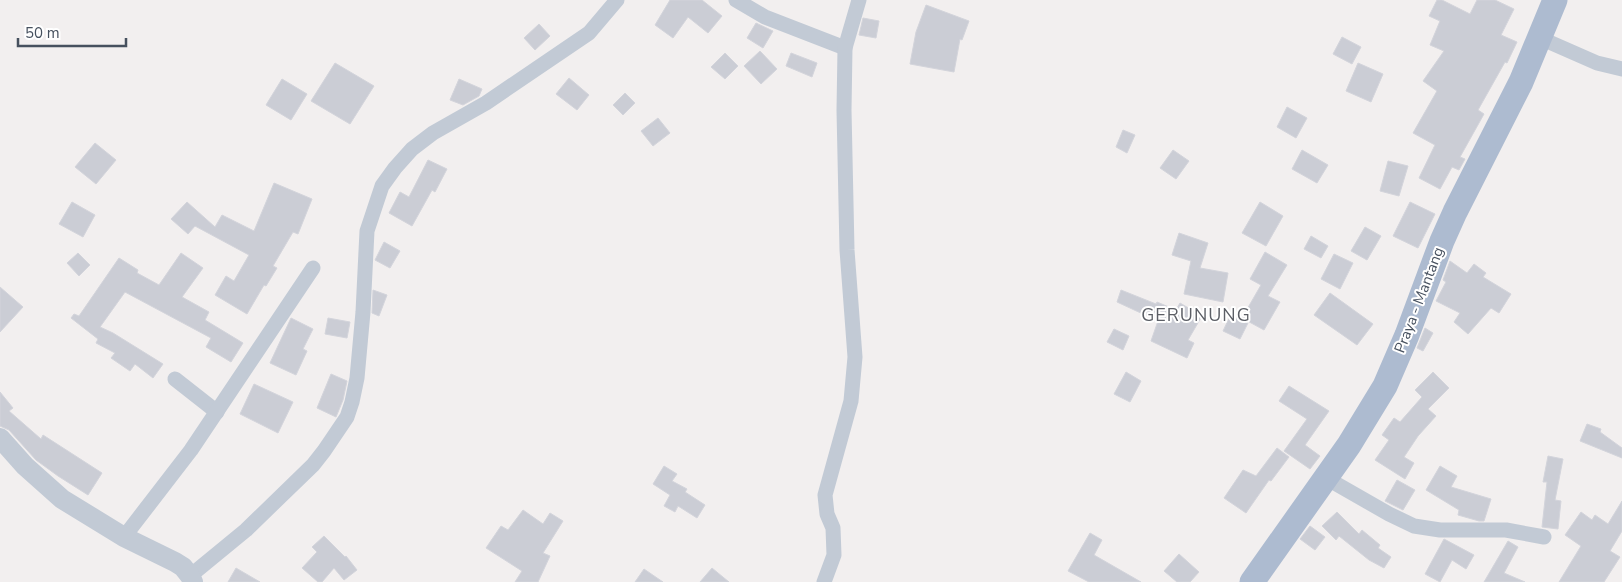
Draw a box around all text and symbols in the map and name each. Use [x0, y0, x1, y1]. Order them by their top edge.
scale bar [18, 15, 125, 47]
text: 50 m [25, 23, 60, 43]
street label: Praya - Mantang [1390, 244, 1448, 356]
district label: GERUNUNG [1141, 303, 1251, 327]

